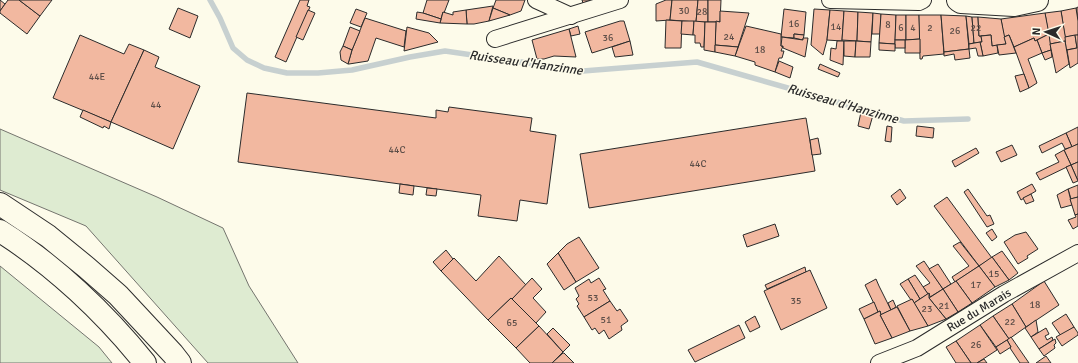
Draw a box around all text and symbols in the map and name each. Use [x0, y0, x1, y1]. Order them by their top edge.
house number: 30 [679, 5, 689, 17]
house number: 28 [697, 6, 707, 18]
north arrow [1026, 12, 1066, 52]
house number: 16 [789, 18, 799, 30]
house number: 8 [885, 19, 891, 31]
house number: 14 [831, 21, 842, 33]
house number: 6 [898, 22, 904, 34]
house number: 4 [910, 22, 916, 34]
house number: 2 [927, 22, 933, 34]
house number: 22 [971, 22, 981, 34]
house number: 26 [950, 25, 960, 37]
text: N [1030, 27, 1043, 36]
house number: 24 [724, 31, 735, 43]
house number: 36 [603, 32, 613, 44]
house number: 18 [755, 44, 765, 56]
water label: Ruisseau d'Hanzinne [468, 47, 585, 79]
house number: 44E [89, 71, 106, 83]
water label: Ruisseau d'Hanzinne [785, 80, 901, 128]
house number: 44 [151, 99, 162, 111]
house number: 44C [389, 144, 405, 156]
house number: 44C [690, 158, 706, 170]
house number: 15 [989, 268, 999, 280]
house number: 17 [971, 279, 981, 291]
street label: Rue du Marais [944, 285, 1014, 336]
house number: 53 [588, 292, 598, 304]
house number: 35 [791, 295, 801, 307]
house number: 18 [1030, 299, 1040, 311]
house number: 21 [939, 300, 949, 312]
house number: 23 [922, 303, 932, 315]
house number: 51 [601, 314, 611, 326]
house number: 22 [1005, 316, 1015, 328]
house number: 65 [507, 317, 517, 329]
house number: 26 [971, 339, 981, 351]

